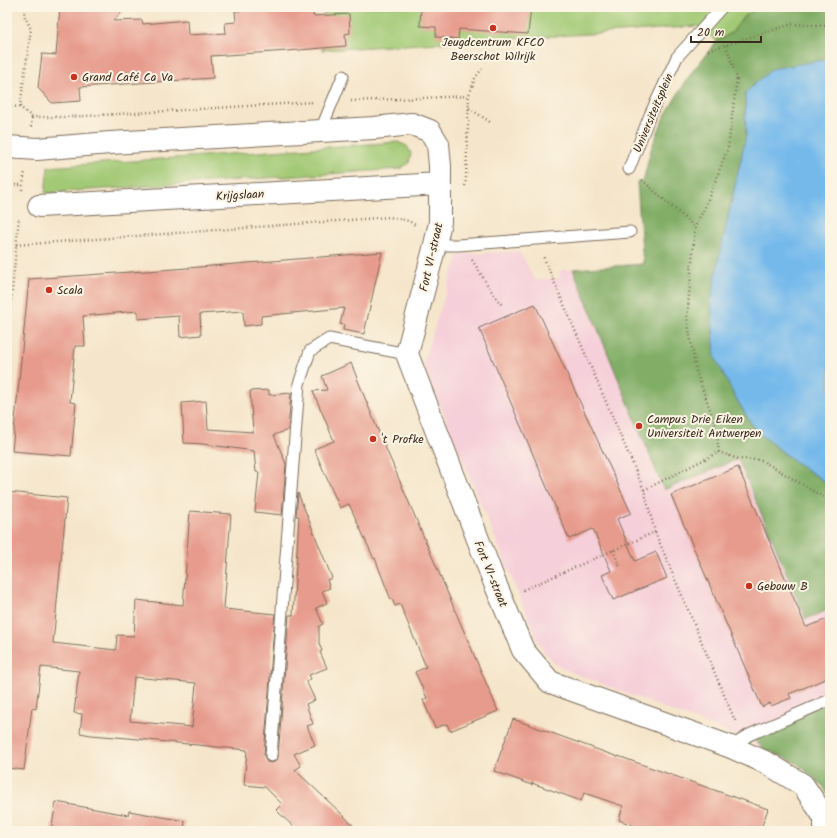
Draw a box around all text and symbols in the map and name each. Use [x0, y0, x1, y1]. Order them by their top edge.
scale bar [691, 18, 761, 44]
marker: Jeugdcentrum KFCO Beerschot Wilrijk [488, 23, 498, 33]
text: 20 m [697, 23, 725, 42]
place label: Jeugdcentrum KFCO Beerschot Wilrijk [442, 33, 545, 66]
place label: Grand Café Ca Va [82, 68, 174, 87]
street label: Universiteitsplein [628, 70, 679, 156]
marker: Grand Café Ca Va [69, 72, 79, 82]
street label: Krijgslaan [215, 185, 265, 206]
street label: Fort VI-straat [414, 220, 449, 294]
place label: Scala [57, 281, 83, 300]
marker: Scala [44, 285, 54, 295]
place label: Campus Drie Eiken Universiteit Antwerpen [647, 410, 762, 443]
marker: Campus Drie Eiken Universiteit Antwerpen [634, 421, 644, 431]
place label: 't Profke [381, 430, 424, 449]
marker: 't Profke [368, 434, 378, 444]
street label: Fort VI-straat [469, 538, 513, 611]
place label: Gebouw B [757, 577, 808, 596]
marker: Gebouw B [744, 581, 754, 591]

